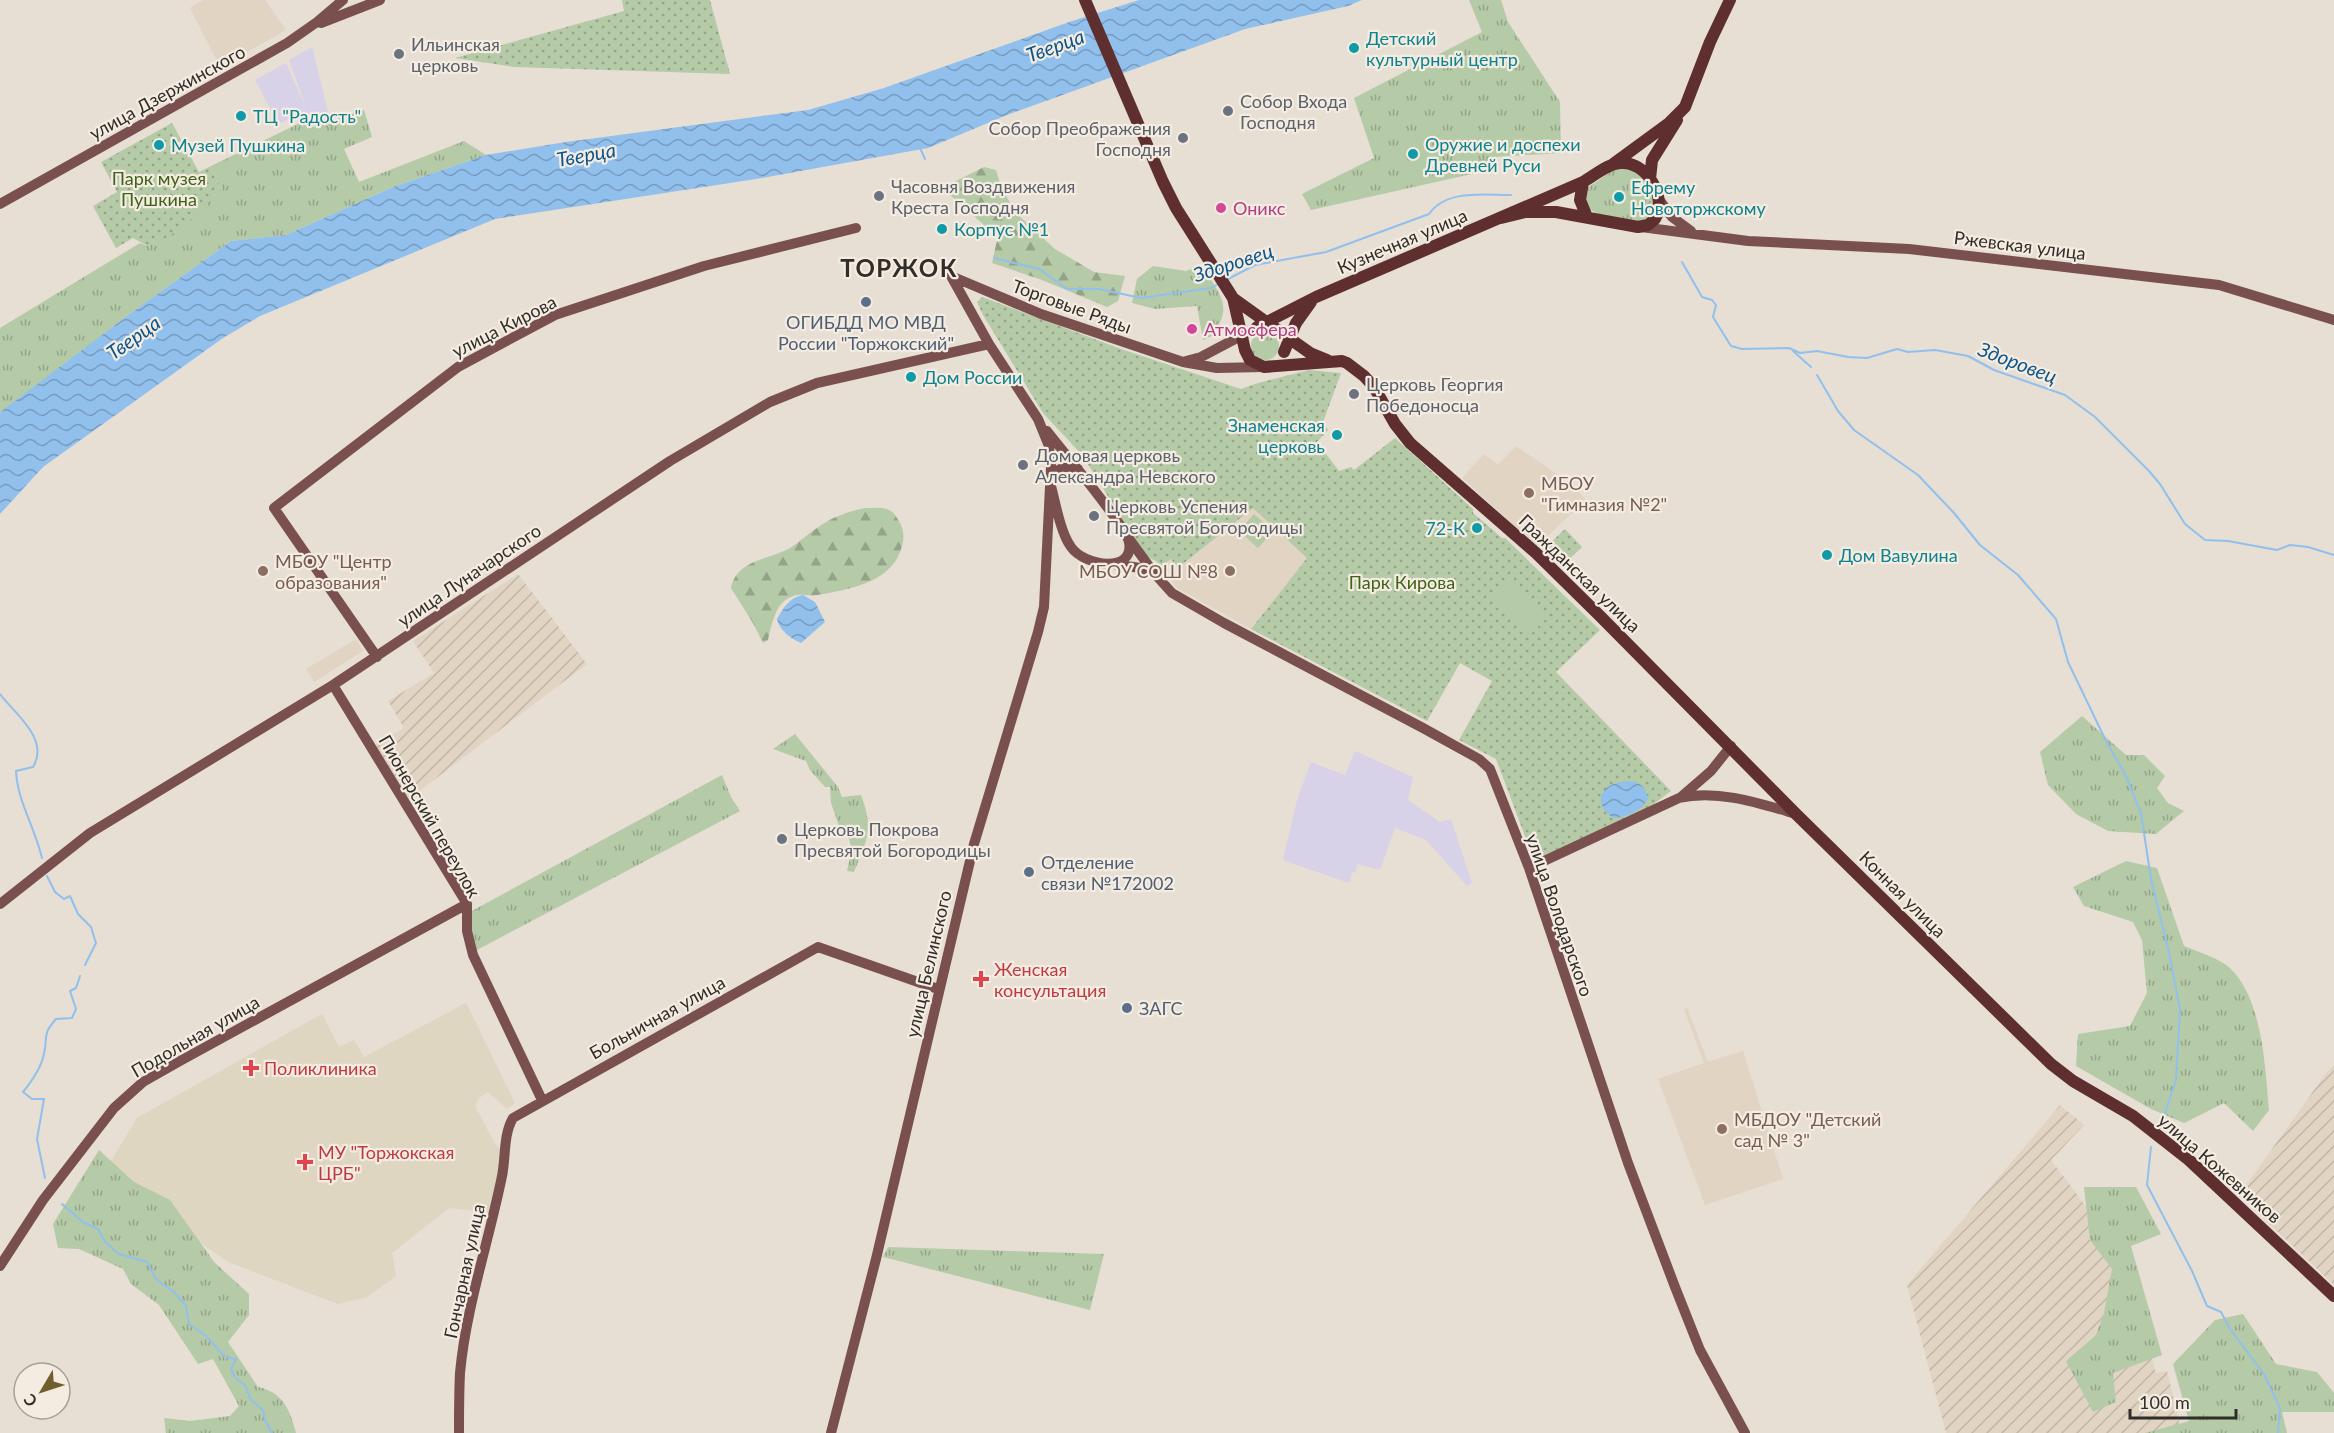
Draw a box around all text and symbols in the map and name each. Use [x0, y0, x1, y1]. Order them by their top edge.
water label: Тверца [1023, 23, 1087, 67]
place label: Детский культурный центр [1366, 27, 1518, 70]
place label: Ильинская церковь [411, 33, 500, 76]
street label: улица Дзержинского [85, 40, 249, 144]
marker: Детский культурный центр [1347, 41, 1361, 55]
marker: Ильинская церковь [392, 47, 406, 61]
place label: Собор Входа Господня [1240, 90, 1347, 133]
marker: Собор Входа Господня [1221, 104, 1235, 118]
place label: ТЦ "Радость" [253, 105, 361, 127]
marker: ТЦ "Радость" [234, 109, 248, 123]
place label: Собор Преображения Господня [988, 117, 1171, 160]
marker: Собор Преображения Господня [1176, 131, 1190, 145]
place label: Оружие и доспехи Древней Руси [1425, 133, 1581, 176]
place label: Музей Пушкина [171, 134, 305, 156]
water label: Тверца [554, 137, 618, 171]
marker: Музей Пушкина [152, 138, 166, 152]
marker: Оружие и доспехи Древней Руси [1406, 147, 1420, 161]
park label: Парк музея Пушкина [112, 167, 206, 210]
place label: Часовня Воздвижения Креста Господня [891, 175, 1075, 218]
place label: Ефрему Новоторжскому [1631, 176, 1766, 219]
marker: Часовня Воздвижения Креста Господня [872, 189, 886, 203]
marker: Ефрему Новоторжскому [1612, 190, 1626, 204]
place label: Оникс [1233, 197, 1286, 219]
marker: Оникс [1214, 201, 1228, 215]
street label: Кузнечная улица [1334, 204, 1470, 278]
place label: Корпус №1 [954, 218, 1049, 240]
marker: Корпус №1 [935, 222, 949, 236]
street label: Ржевская улица [1953, 226, 2087, 264]
water label: Здоровец [1189, 238, 1276, 287]
district label: ТОРЖОК [840, 253, 958, 282]
street label: Торговые Ряды [1009, 274, 1135, 338]
street label: улица Кирова [448, 290, 560, 362]
marker: ОГИБДД МО МВД России "Торжокский" [859, 295, 873, 309]
water label: Тверца [102, 310, 164, 364]
place label: ОГИБДД МО МВД России "Торжокский" [778, 311, 954, 354]
place label: Атмосфера [1204, 318, 1297, 340]
marker: Атмосфера [1185, 322, 1199, 336]
water label: Здоровец [1974, 336, 2061, 388]
place label: Дом России [923, 366, 1022, 388]
marker: Дом России [904, 370, 918, 384]
place label: Церковь Георгия Победоносца [1366, 373, 1503, 416]
marker: Церковь Георгия Победоносца [1347, 387, 1361, 401]
place label: Знаменская церковь [1228, 414, 1325, 457]
marker: Знаменская церковь [1330, 428, 1344, 442]
place label: Домовая церковь Александра Невского [1035, 444, 1216, 487]
marker: Домовая церковь Александра Невского [1016, 458, 1030, 472]
place label: МБОУ "Гимназия №2" [1541, 472, 1667, 515]
marker: МБОУ "Гимназия №2" [1522, 486, 1536, 500]
place label: Церковь Успения Пресвятой Богородицы [1106, 495, 1303, 538]
marker: Церковь Успения Пресвятой Богородицы [1087, 509, 1101, 523]
street label: Гражданская улица [1515, 509, 1645, 637]
place label: 72-К [1425, 517, 1465, 539]
street label: улица Луначарского [393, 519, 545, 631]
marker: 72-К [1470, 521, 1484, 535]
place label: Дом Вавулина [1839, 544, 1958, 566]
marker: Дом Вавулина [1820, 548, 1834, 562]
place label: МБОУ "Центр образования" [275, 550, 392, 593]
place label: МБОУ СОШ №8 [1079, 560, 1218, 582]
marker: МБОУ "Центр образования" [256, 564, 270, 578]
marker: МБОУ СОШ №8 [1223, 564, 1237, 578]
park label: Парк Кирова [1349, 571, 1455, 593]
street label: Пионерский переулок [374, 731, 486, 902]
place label: Церковь Покрова Пресвятой Богородицы [794, 818, 991, 861]
street label: улица Володарского [1522, 831, 1598, 999]
marker: Церковь Покрова Пресвятой Богородицы [775, 832, 789, 846]
street label: Конная улица [1855, 846, 1951, 942]
place label: Отделение связи №172002 [1041, 851, 1174, 894]
marker: Отделение связи №172002 [1022, 865, 1036, 879]
street label: улица Белинского [900, 888, 956, 1040]
place label: Женская консультация [994, 958, 1106, 1001]
marker: Женская консультация [972, 970, 990, 988]
street label: Больничная улица [585, 971, 729, 1063]
street label: Подольная улица [127, 990, 263, 1082]
place label: ЗАГС [1139, 997, 1183, 1019]
marker: ЗАГС [1120, 1001, 1134, 1015]
place label: Поликлиника [264, 1057, 377, 1079]
marker: Поликлиника [242, 1059, 260, 1077]
place label: МБДОУ "Детский сад № 3" [1734, 1108, 1881, 1151]
street label: улица Кожевников [2154, 1109, 2286, 1227]
marker: МБДОУ "Детский сад № 3" [1715, 1122, 1729, 1136]
place label: МУ "Торжокская ЦРБ" [318, 1141, 454, 1184]
marker: МУ "Торжокская ЦРБ" [296, 1153, 314, 1171]
street label: Гончарная улица [439, 1202, 489, 1340]
north arrow [12, 1361, 72, 1421]
scale bar [2130, 1382, 2236, 1420]
text: С [19, 1390, 41, 1411]
text: 100 m [2139, 1391, 2190, 1413]

